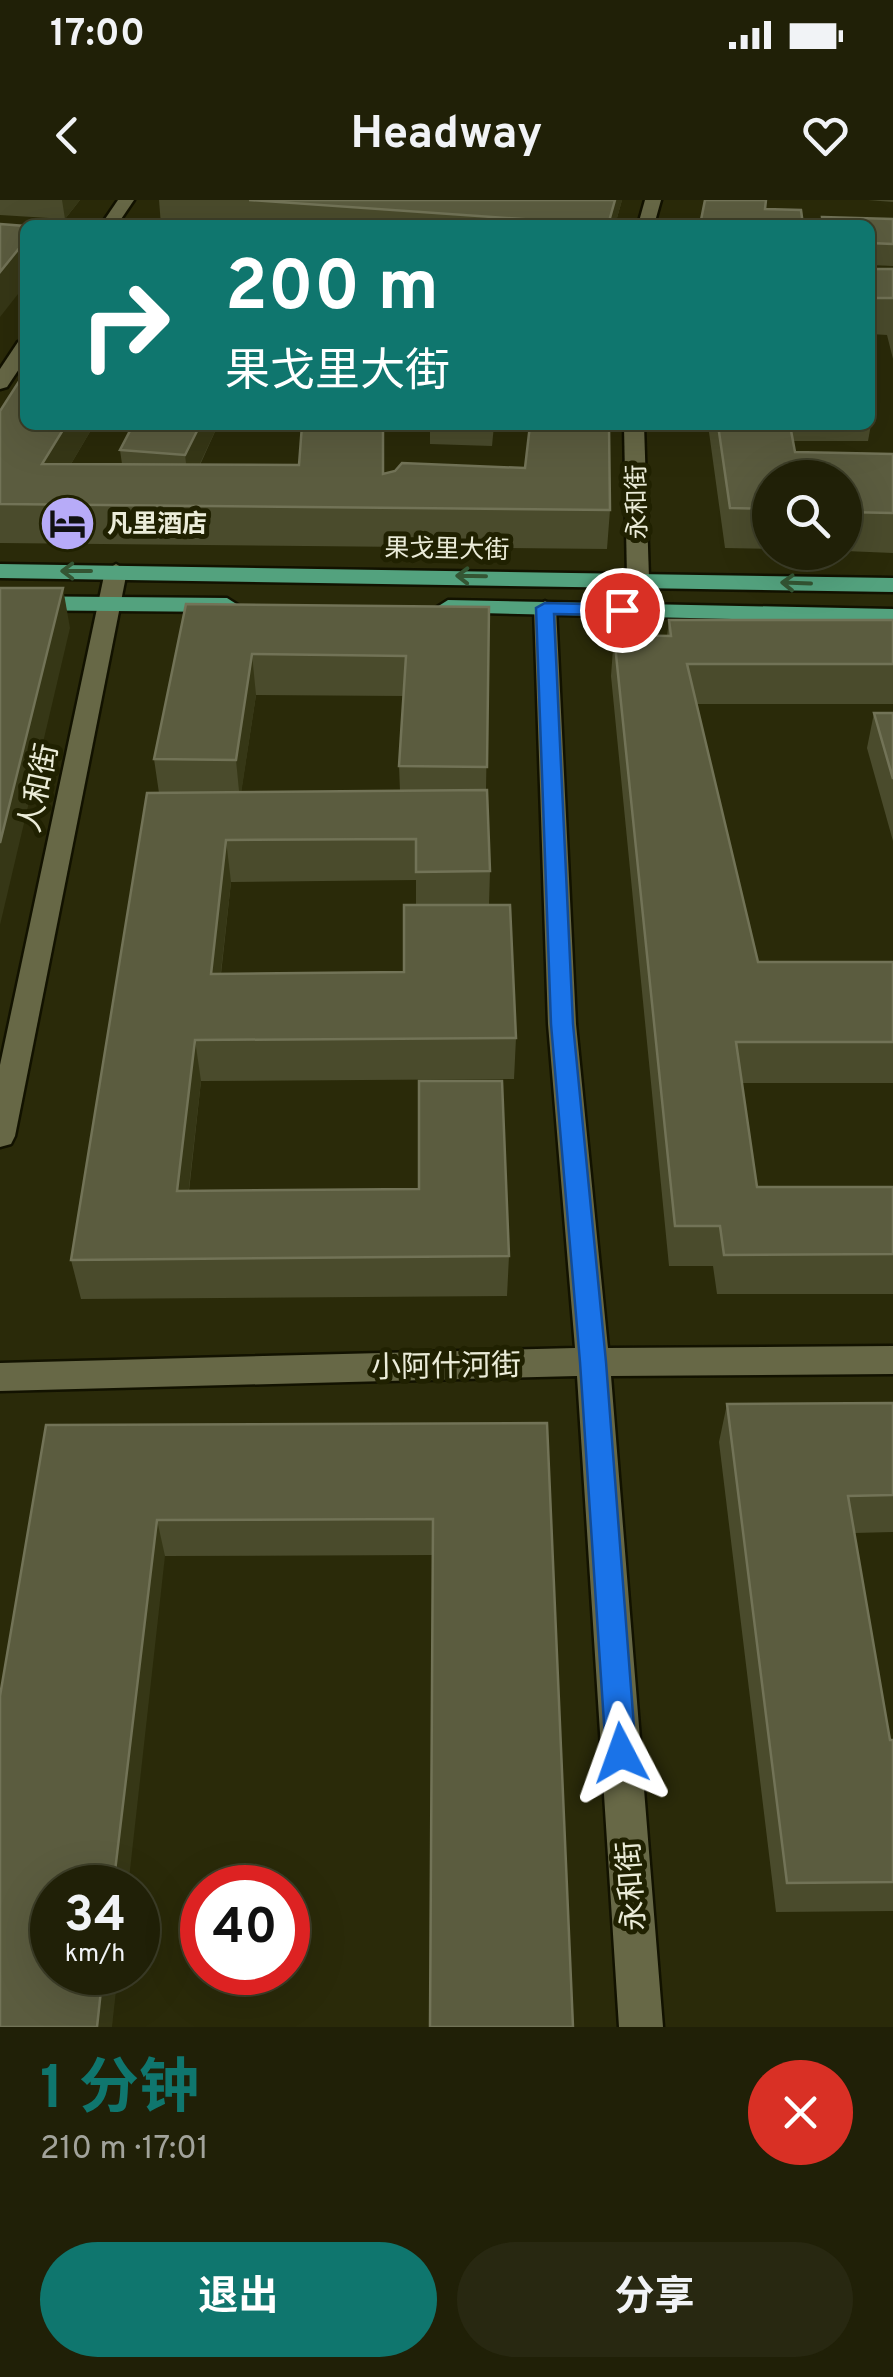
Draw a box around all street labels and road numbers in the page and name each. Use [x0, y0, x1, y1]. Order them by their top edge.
street label: 永和街 [622, 464, 656, 540]
street label: 果戈里大街 [384, 534, 510, 568]
street label: 人和街 [13, 741, 68, 836]
street label: 小阿什河街 [371, 1349, 521, 1388]
street label: 永和街 [612, 1840, 655, 1932]

